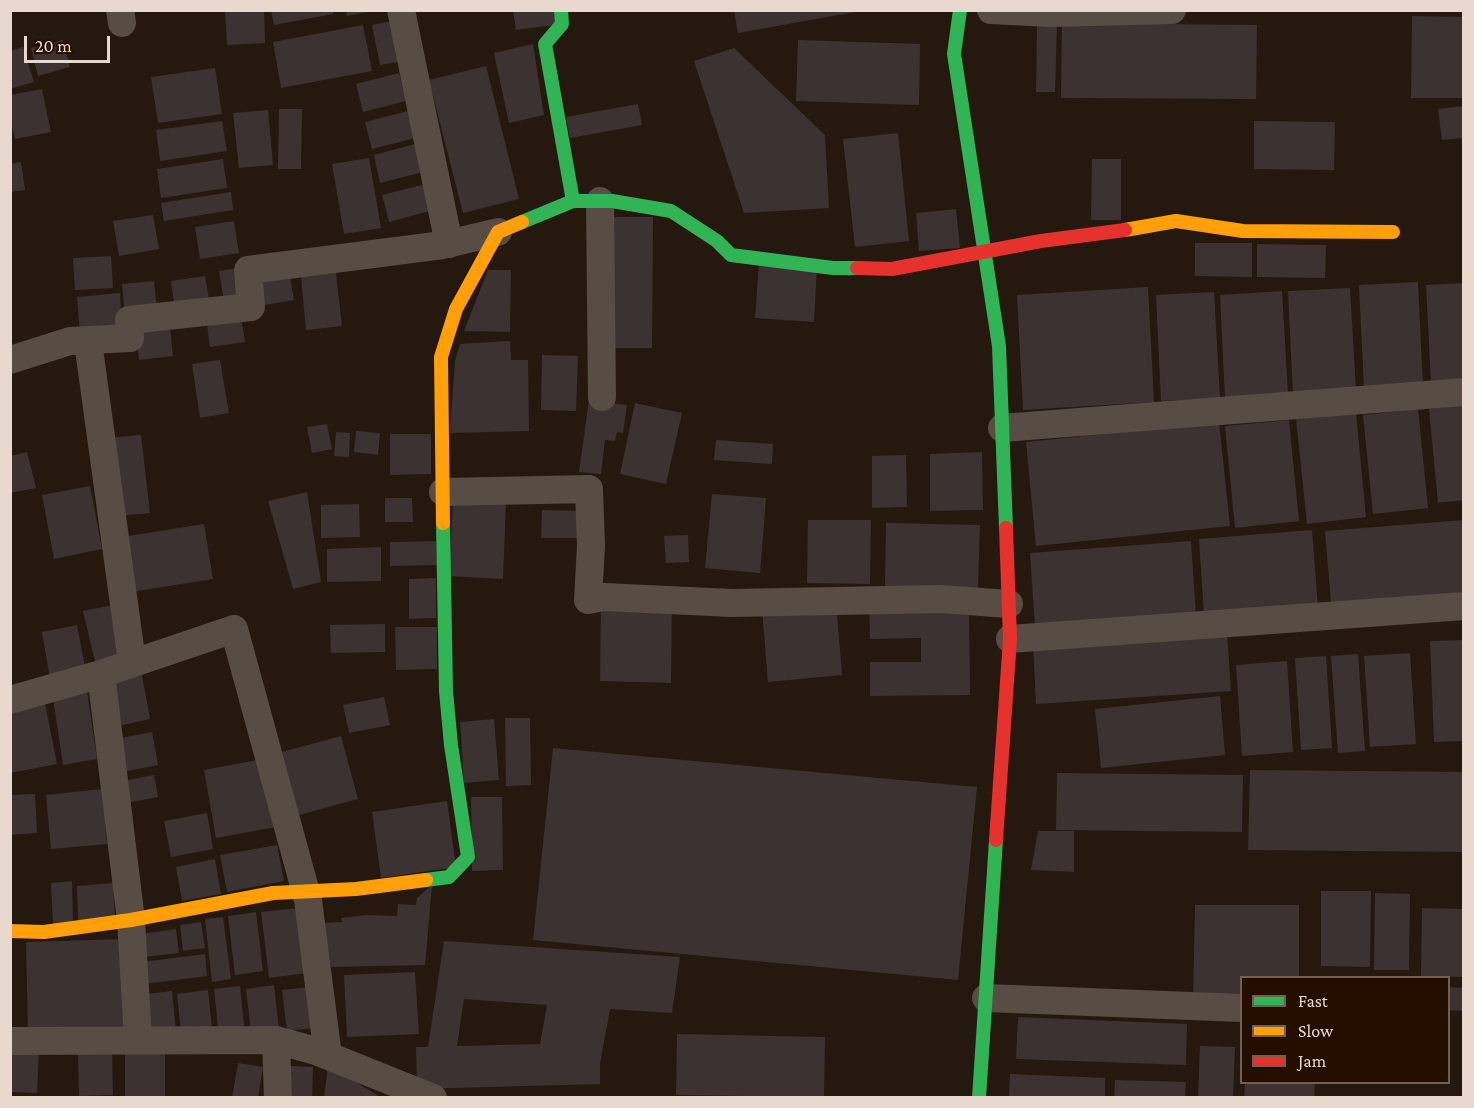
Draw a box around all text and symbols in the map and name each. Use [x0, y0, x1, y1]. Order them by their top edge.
scale bar [27, 24, 112, 62]
text: 20 m [35, 36, 72, 56]
legend [1240, 976, 1450, 1084]
text: Fast [1298, 991, 1328, 1011]
text: Slow [1298, 1021, 1333, 1041]
text: Jam [1298, 1051, 1326, 1071]

